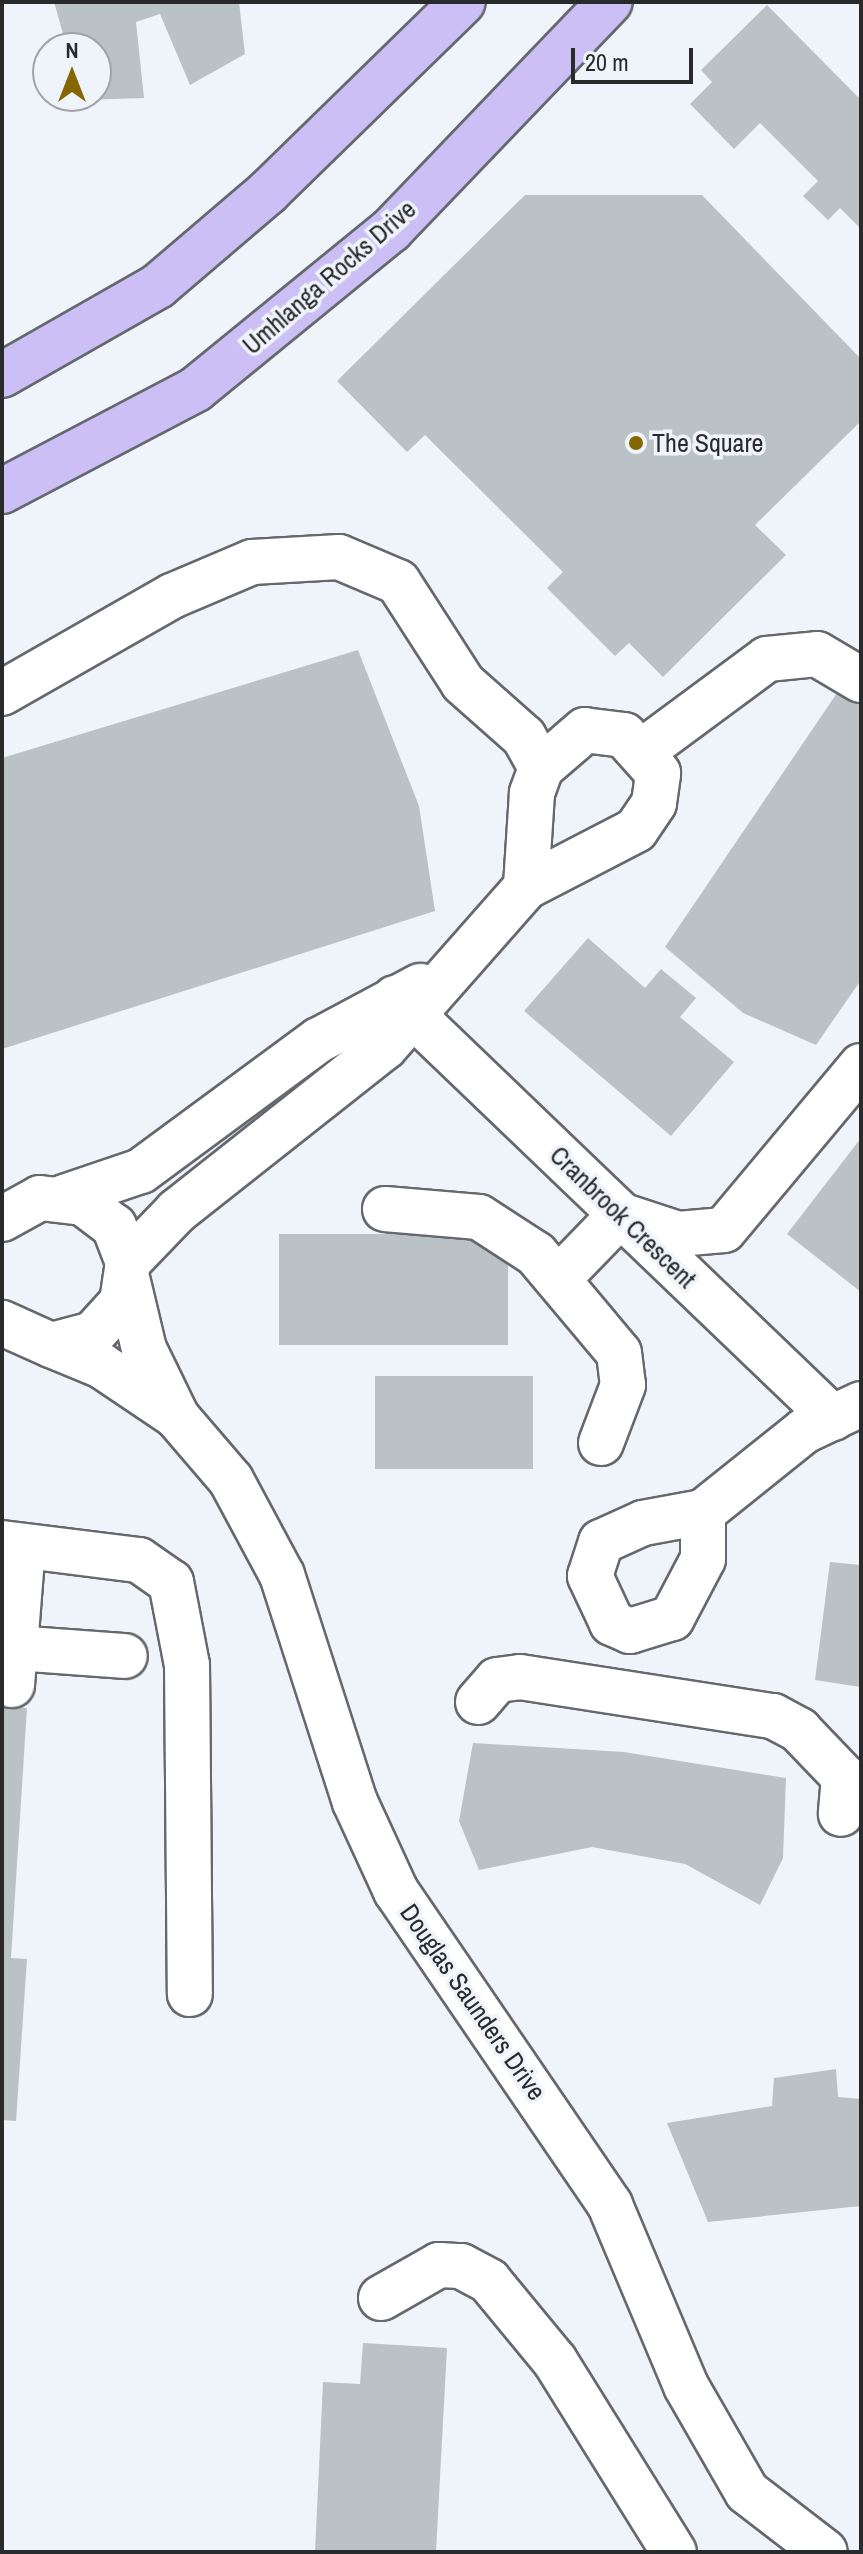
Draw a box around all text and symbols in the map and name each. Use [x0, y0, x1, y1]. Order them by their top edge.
north arrow [32, 32, 112, 112]
scale bar [575, 32, 697, 82]
text: N [65, 35, 79, 65]
text: 20 m [585, 46, 629, 78]
street label: Umhlanga Rocks Drive [236, 193, 422, 361]
place label: The Square [652, 427, 763, 459]
marker: The Square [627, 434, 645, 452]
street label: Cranbrook Crescent [544, 1140, 702, 1294]
street label: Douglas Saunders Drive [394, 1898, 552, 2106]

